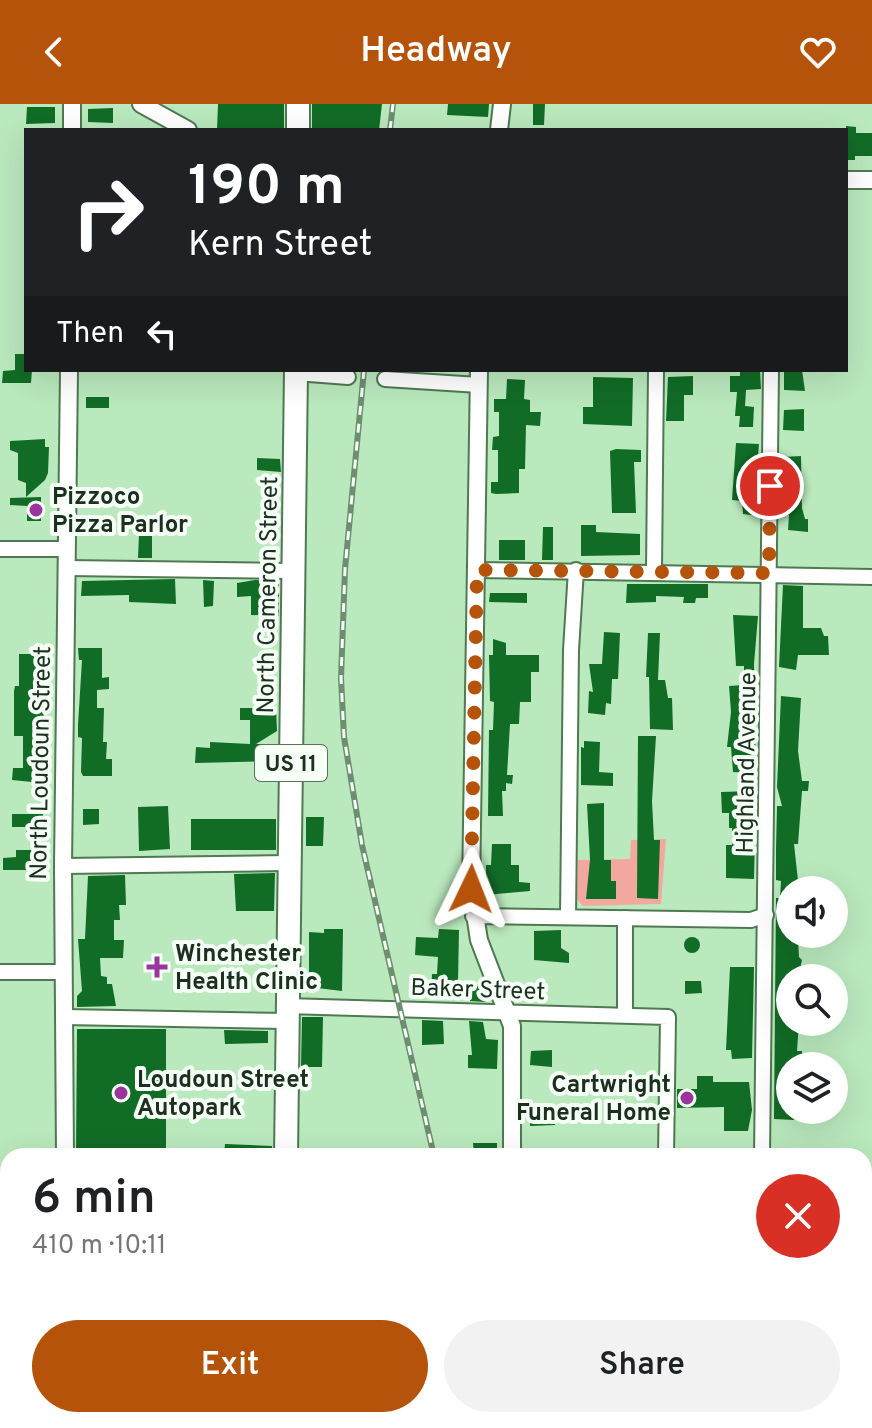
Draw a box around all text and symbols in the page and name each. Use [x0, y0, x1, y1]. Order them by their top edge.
text: Headway [360, 29, 512, 75]
icon: back [32, 30, 76, 74]
icon: heart [796, 30, 840, 74]
text: 190 m [188, 154, 345, 224]
icon: right [56, 160, 160, 264]
text: Kern Street [188, 223, 372, 269]
icon: left [140, 312, 184, 356]
text: Then [56, 316, 124, 353]
pin [736, 452, 804, 520]
icon: arrive [748, 464, 792, 508]
street label: North Cameron Street [252, 476, 286, 714]
place label: Pizzoco Pizza Parlor [52, 483, 188, 541]
marker: Pizzoco Pizza Parlor [27, 501, 45, 519]
street label: North Loudoun Street [25, 646, 59, 880]
street label: Highland Avenue [731, 672, 765, 854]
road number: US 11 [255, 745, 327, 781]
position arrow [429, 847, 513, 931]
map controls [776, 876, 848, 1124]
button: sound [776, 876, 848, 948]
place label: Winchester Health Clinic [175, 940, 318, 998]
marker: Winchester Health Clinic [146, 956, 168, 978]
button: search [776, 964, 848, 1036]
street label: Baker Street [410, 974, 546, 1008]
button: layers [776, 1052, 848, 1124]
place label: Loudoun Street Autopark [137, 1066, 309, 1124]
place label: Cartwright Funeral Home [516, 1071, 671, 1129]
marker: Loudoun Street Autopark [112, 1084, 130, 1102]
marker: Cartwright Funeral Home [678, 1089, 696, 1107]
text: 6 min [32, 1170, 156, 1230]
button: close [756, 1174, 840, 1258]
text: 410 m · 10:11 [32, 1230, 167, 1263]
button: Exit [32, 1320, 428, 1412]
button: Share [444, 1320, 840, 1412]

